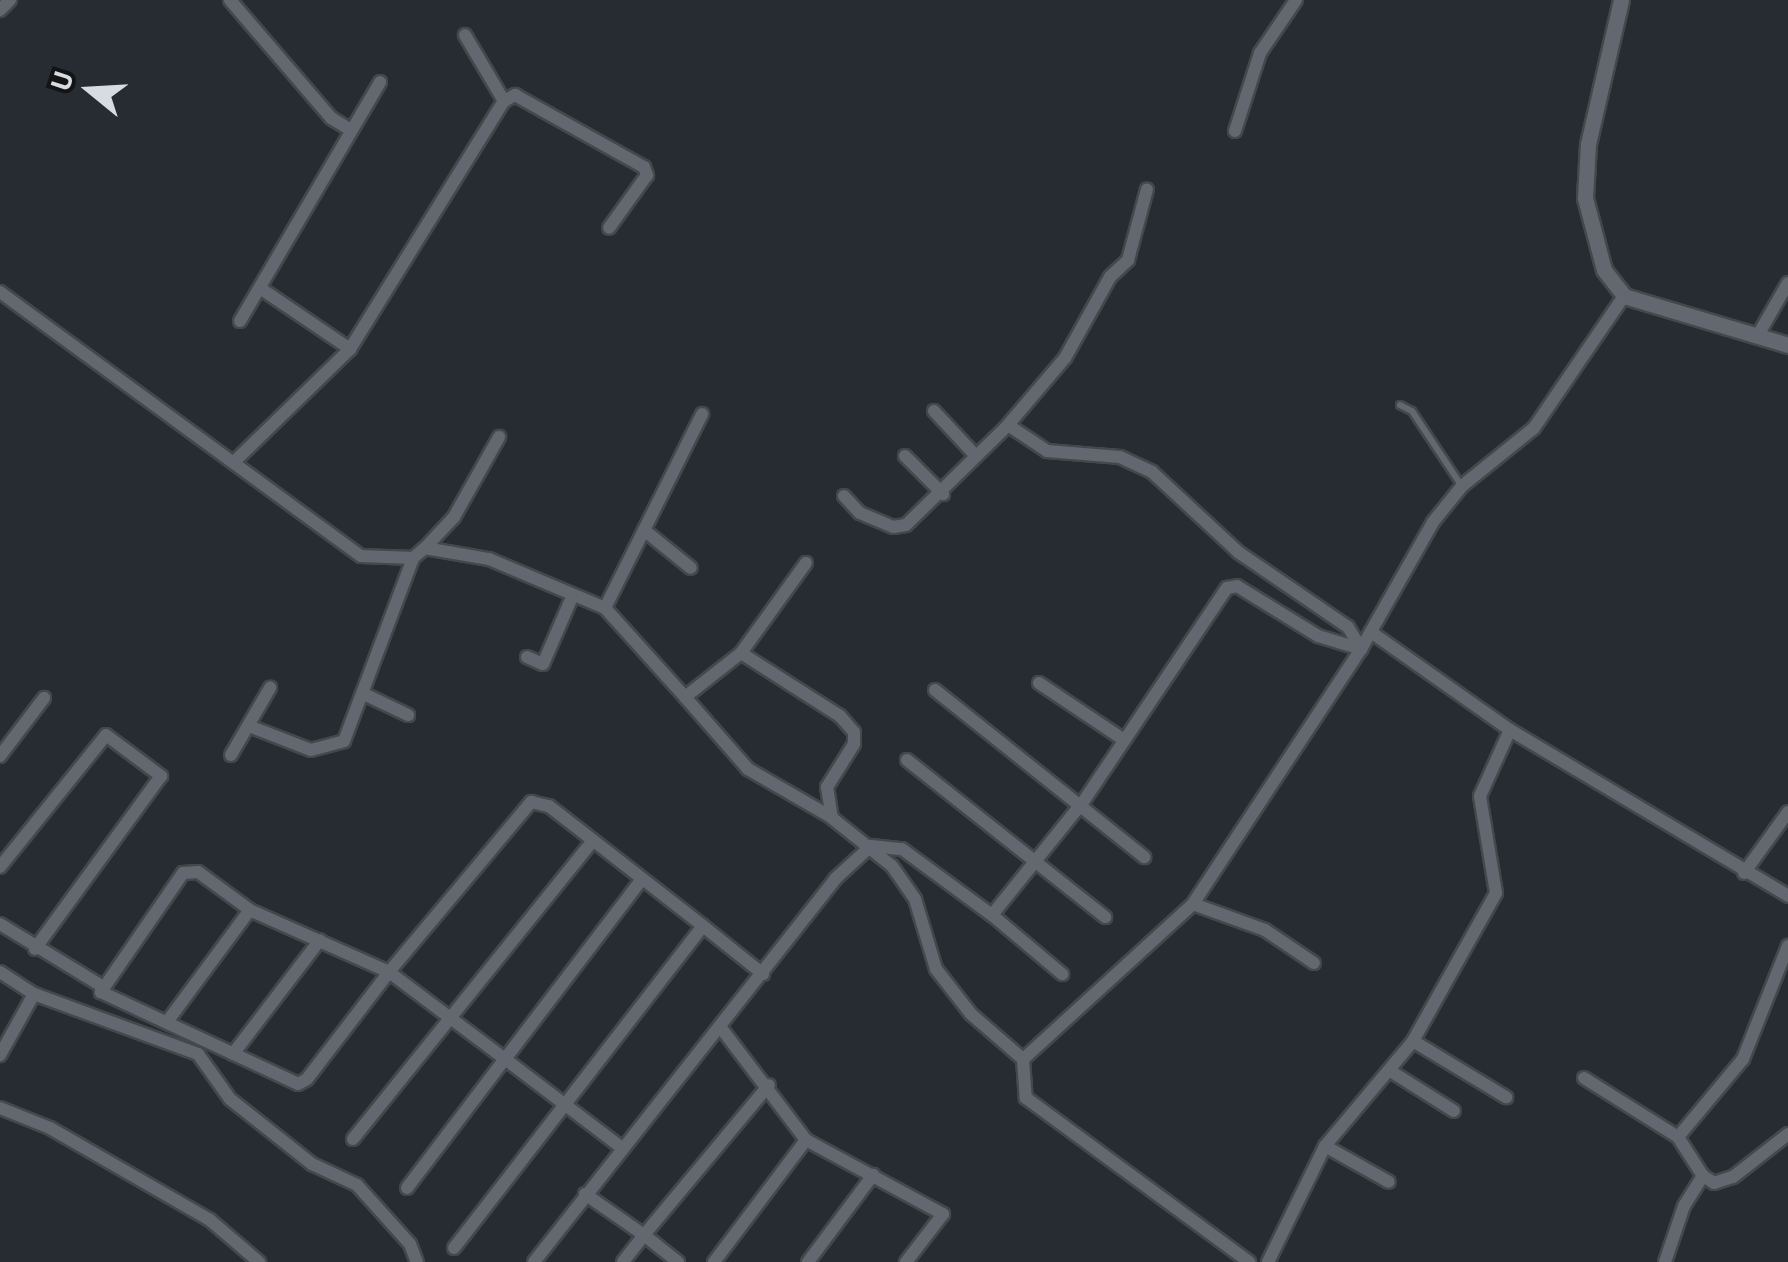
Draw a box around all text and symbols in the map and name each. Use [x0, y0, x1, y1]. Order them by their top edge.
north arrow [40, 40, 140, 140]
text: U [38, 65, 84, 96]

